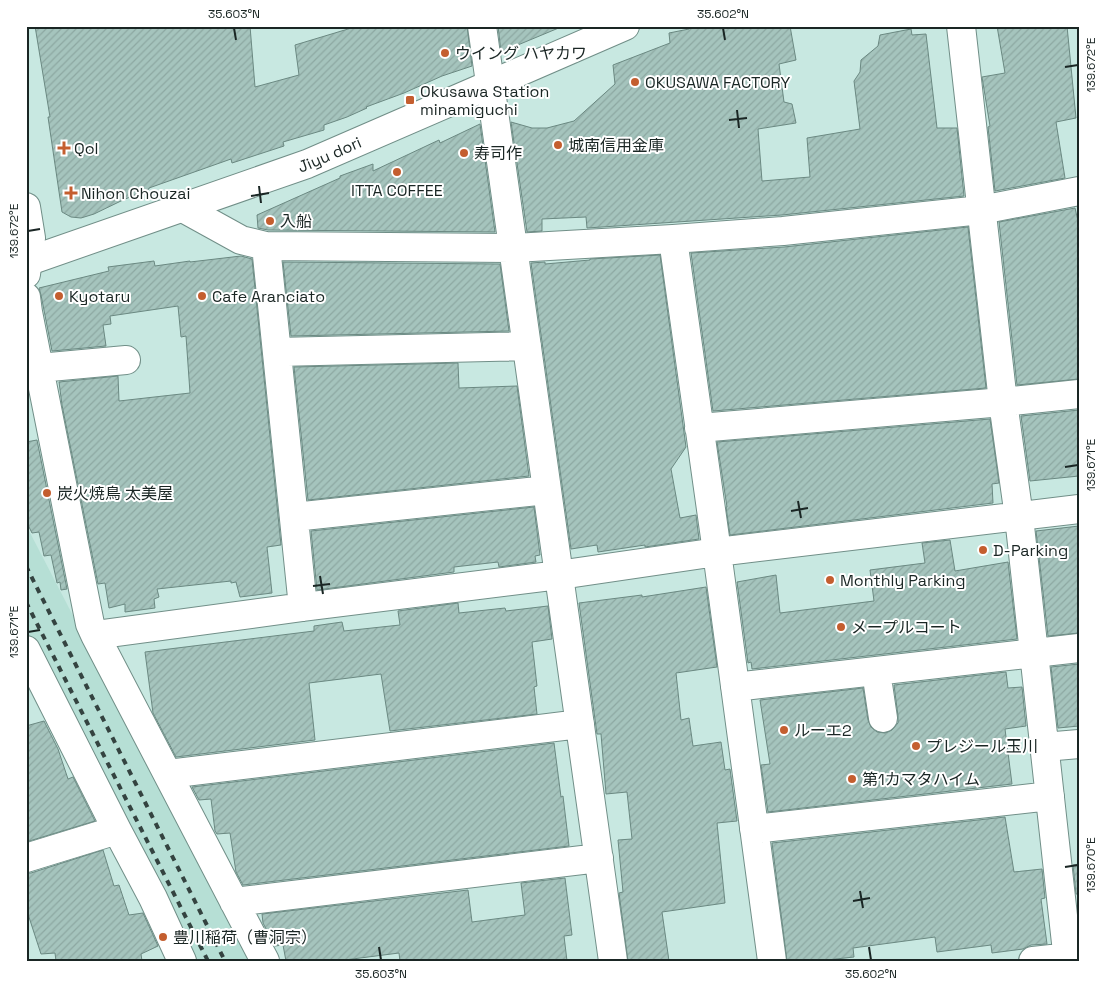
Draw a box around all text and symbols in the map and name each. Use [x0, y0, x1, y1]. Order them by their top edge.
text: 35.603°N [208, 6, 260, 22]
text: 35.602°N [697, 6, 749, 22]
text: 139.672°E [1083, 37, 1099, 92]
place label: ウイング ハヤカワ [455, 43, 587, 64]
marker: ウイング ハヤカワ [439, 47, 451, 59]
place label: OKUSAWA FACTORY [645, 72, 790, 93]
marker: OKUSAWA FACTORY [629, 76, 641, 88]
place label: Okusawa Station minamiguchi [420, 81, 549, 120]
marker: Okusawa Station minamiguchi [404, 94, 416, 106]
street label: Jiyu dori [295, 131, 364, 177]
place label: 城南信用金庫 [568, 135, 664, 156]
place label: Qol [74, 138, 99, 159]
marker: 城南信用金庫 [552, 139, 564, 151]
marker: Qol [58, 142, 70, 154]
place label: 寿司作 [474, 143, 522, 164]
marker: 寿司作 [458, 147, 470, 159]
marker: ITTA COFFEE [391, 166, 403, 178]
place label: ITTA COFFEE [351, 180, 443, 201]
place label: Nihon Chouzai [81, 183, 190, 204]
marker: Nihon Chouzai [65, 187, 77, 199]
text: 139.672°E [6, 203, 22, 258]
place label: 入船 [280, 211, 312, 232]
marker: 入船 [264, 215, 276, 227]
place label: Kyotaru [69, 286, 130, 307]
place label: Cafe Aranciato [212, 286, 325, 307]
marker: Kyotaru [53, 290, 65, 302]
marker: Cafe Aranciato [196, 290, 208, 302]
text: 139.671°E [1083, 438, 1099, 491]
place label: 炭火焼鳥 太美屋 [57, 483, 173, 504]
marker: 炭火焼鳥 太美屋 [41, 487, 53, 499]
place label: D-Parking [993, 540, 1068, 561]
marker: D-Parking [977, 544, 989, 556]
place label: Monthly Parking [840, 570, 966, 591]
marker: Monthly Parking [824, 574, 836, 586]
text: 139.671°E [6, 605, 22, 658]
place label: メープルコート [851, 617, 962, 638]
marker: メープルコート [835, 621, 847, 633]
place label: ルーエ2 [794, 720, 852, 741]
marker: ルーエ2 [778, 724, 790, 736]
place label: プレジール玉川 [926, 736, 1038, 757]
marker: プレジール玉川 [910, 740, 922, 752]
place label: 第1カマタハイム [862, 769, 980, 790]
marker: 第1カマタハイム [846, 773, 858, 785]
text: 139.670°E [1083, 837, 1099, 893]
place label: 豊川稲荷（曹洞宗） [173, 927, 317, 948]
marker: 豊川稲荷（曹洞宗） [157, 931, 169, 943]
text: 35.603°N [355, 966, 407, 982]
text: 35.602°N [845, 966, 897, 982]

